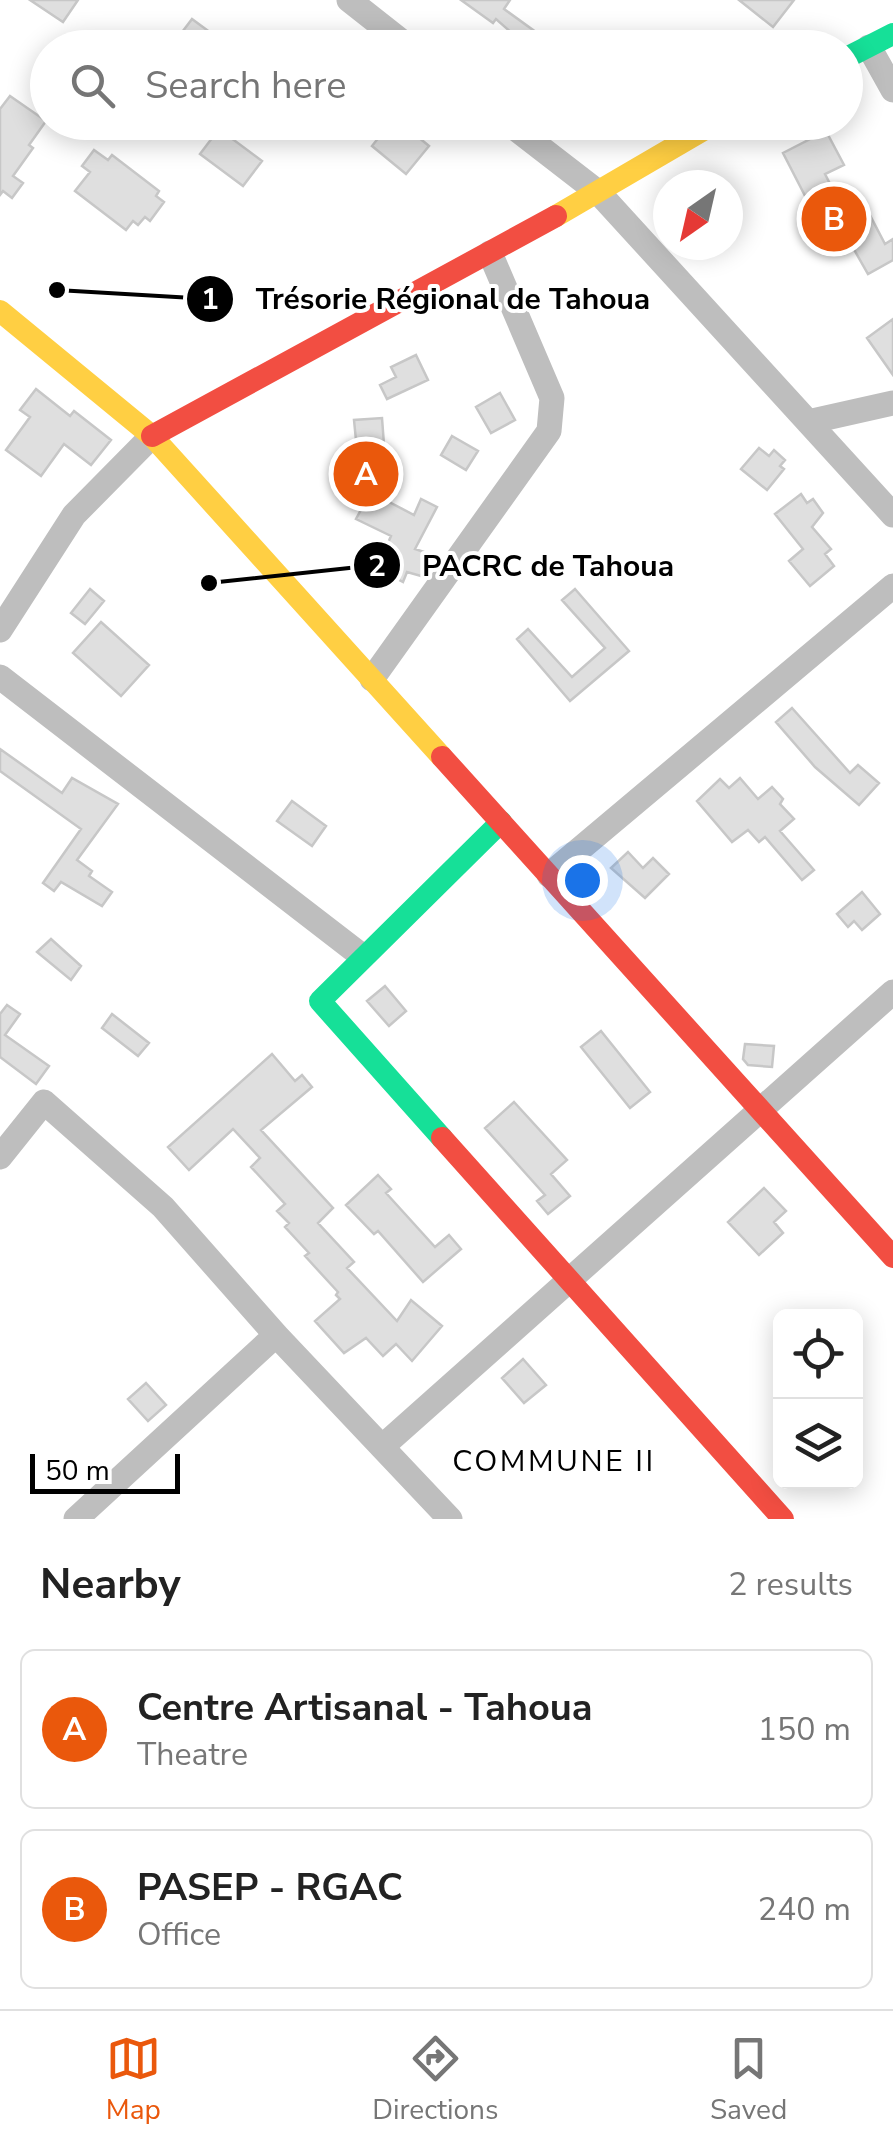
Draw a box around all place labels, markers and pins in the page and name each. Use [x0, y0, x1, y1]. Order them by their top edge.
pin: B [802, 182, 866, 256]
callout: Trésorie Régional de Tahoua [185, 269, 670, 329]
pin: A [334, 436, 398, 512]
callout: PACRC de Tahoua [352, 535, 694, 595]

